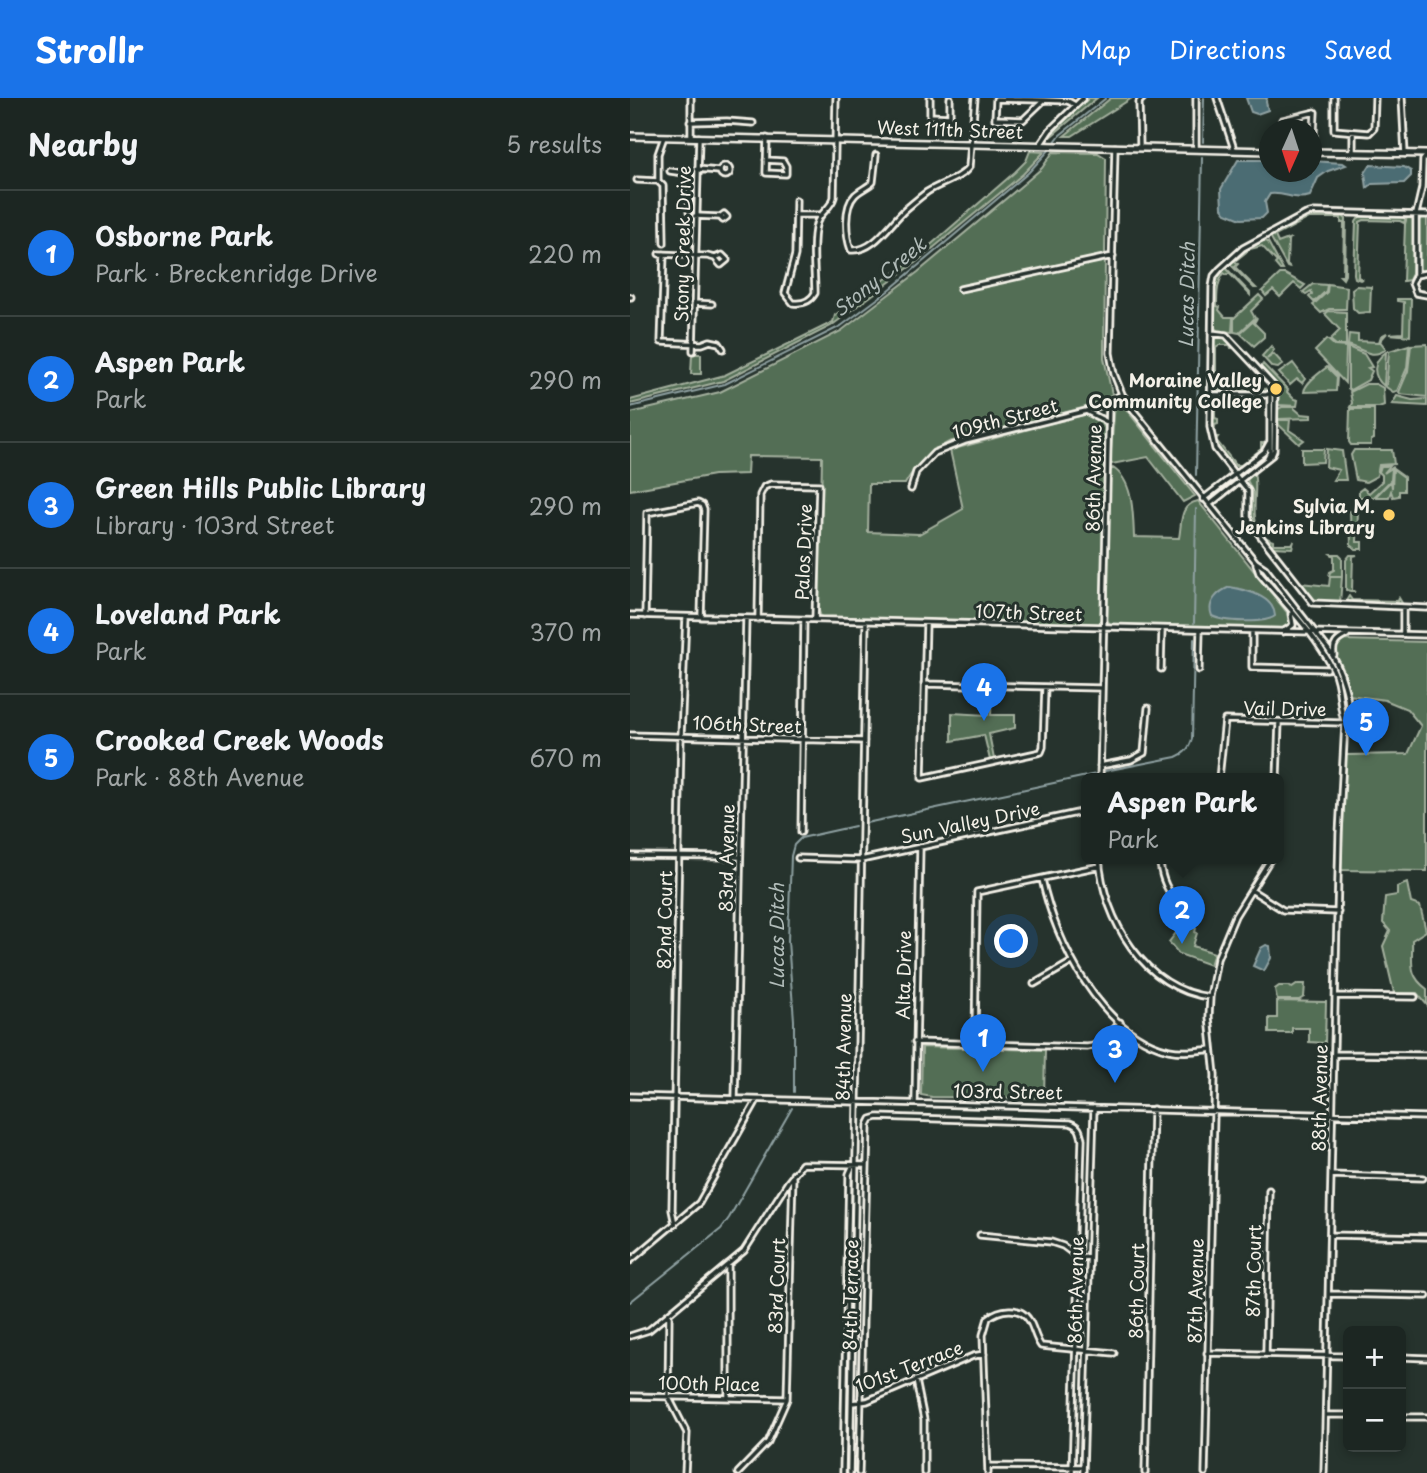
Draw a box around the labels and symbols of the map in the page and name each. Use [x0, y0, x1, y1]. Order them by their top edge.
street label: West 111th Street [876, 113, 1024, 145]
north arrow [1259, 119, 1322, 182]
street label: Stony Creek Drive [667, 165, 697, 323]
water label: Stony Creek [826, 229, 933, 322]
water label: Lucas Ditch [1171, 241, 1201, 348]
place label: Moraine Valley Community College [1088, 366, 1262, 414]
marker: Moraine Valley Community College [1268, 381, 1284, 397]
street label: 109th Street [949, 391, 1061, 445]
street label: 86th Avenue [1079, 424, 1107, 532]
place label: Sylvia M. Jenkins Library [1235, 492, 1375, 540]
street label: Palos Drive [788, 503, 818, 601]
marker: Sylvia M. Jenkins Library [1381, 507, 1397, 523]
street label: 107th Street [975, 597, 1083, 627]
pin: 4 [961, 663, 1007, 721]
street label: Vail Drive [1243, 694, 1327, 722]
pin: 5 [1343, 698, 1389, 756]
street label: 106th Street [692, 709, 802, 739]
street label: Sun Valley Drive [898, 794, 1042, 850]
street label: 83rd Avenue [712, 804, 740, 912]
street label: 82nd Court [650, 870, 678, 970]
water label: Lucas Ditch [762, 882, 790, 989]
pin: 2 [1159, 886, 1205, 944]
your location [994, 924, 1028, 958]
street label: Alta Drive [889, 930, 917, 1020]
street label: 84th Avenue [829, 993, 857, 1101]
pin: 1 [960, 1014, 1006, 1072]
pin: 3 [1092, 1025, 1138, 1083]
street label: 88th Avenue [1305, 1044, 1333, 1152]
street label: 103rd Street [953, 1077, 1063, 1105]
street label: 87th Court [1239, 1224, 1267, 1318]
street label: 86th Avenue [1061, 1236, 1089, 1344]
street label: 83rd Court [761, 1237, 791, 1335]
street label: 87th Avenue [1181, 1238, 1209, 1344]
street label: 84th Terrace [836, 1239, 864, 1351]
street label: 86th Court [1122, 1243, 1150, 1339]
street label: 101st Terrace [852, 1333, 966, 1399]
street label: 100th Place [658, 1369, 760, 1397]

